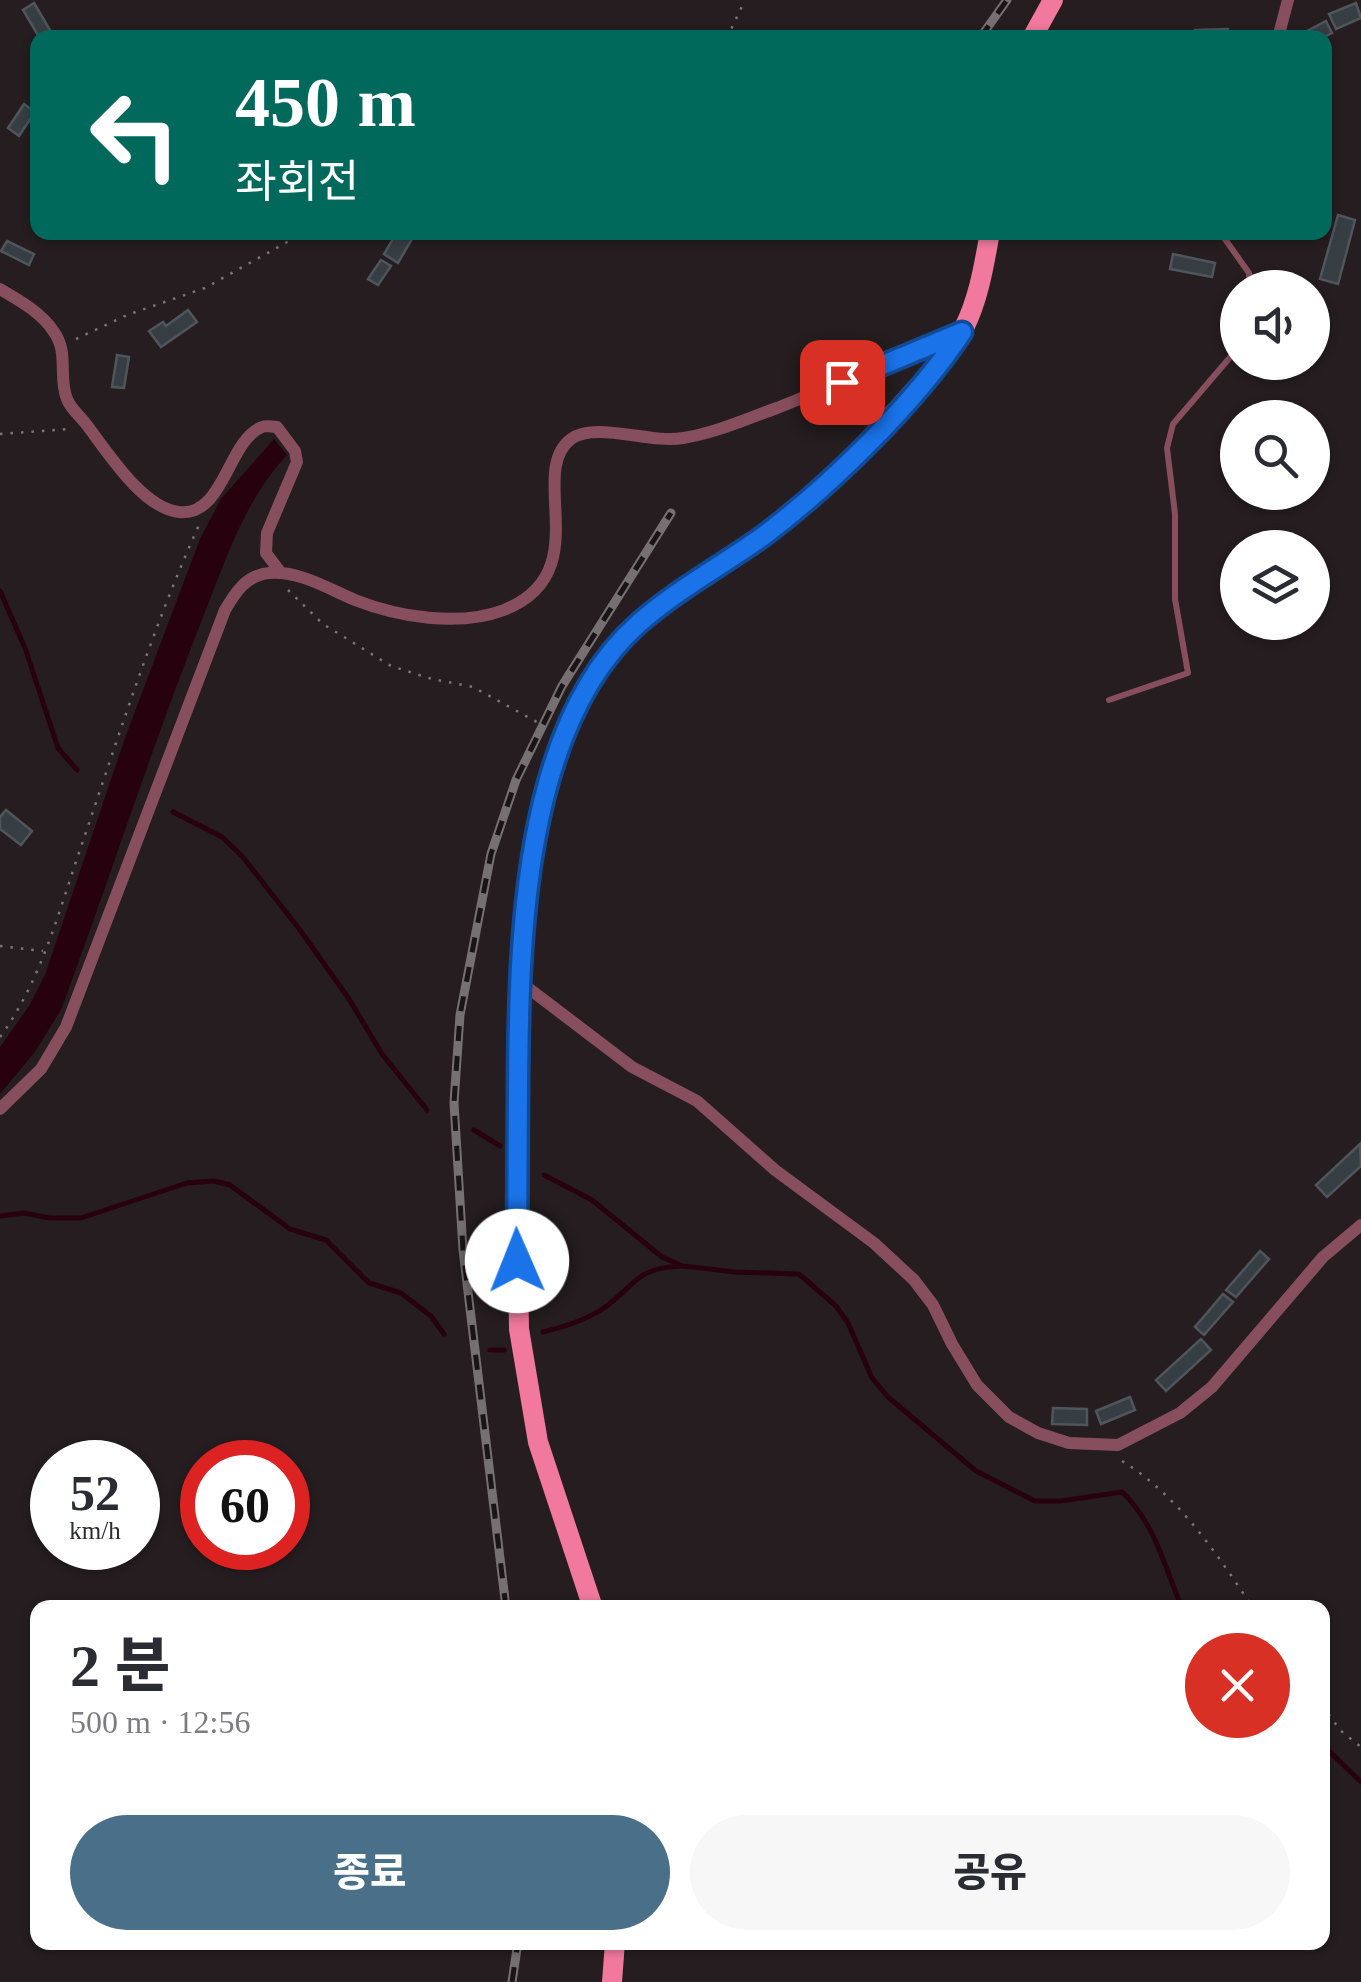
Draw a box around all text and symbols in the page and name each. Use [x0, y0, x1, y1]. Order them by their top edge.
text: 450 m [235, 64, 416, 141]
icon: left [70, 70, 200, 200]
text: 좌회전 [235, 157, 359, 207]
map controls [1220, 270, 1330, 640]
button: sound [1220, 270, 1330, 380]
pin [800, 340, 885, 425]
icon: arrive [815, 355, 870, 410]
button: search [1220, 400, 1330, 510]
button: layers [1220, 530, 1330, 640]
position arrow [465, 1209, 569, 1313]
speed limit sign: 60 [180, 1440, 310, 1570]
text: 52 [70, 1465, 120, 1521]
text: km/h [69, 1517, 121, 1544]
text: 2 분 [70, 1633, 170, 1699]
button: close [1185, 1633, 1290, 1738]
text: 500 m · 12:56 [70, 1704, 250, 1740]
button: 종료 [70, 1815, 670, 1930]
button: 공유 [690, 1815, 1290, 1930]

